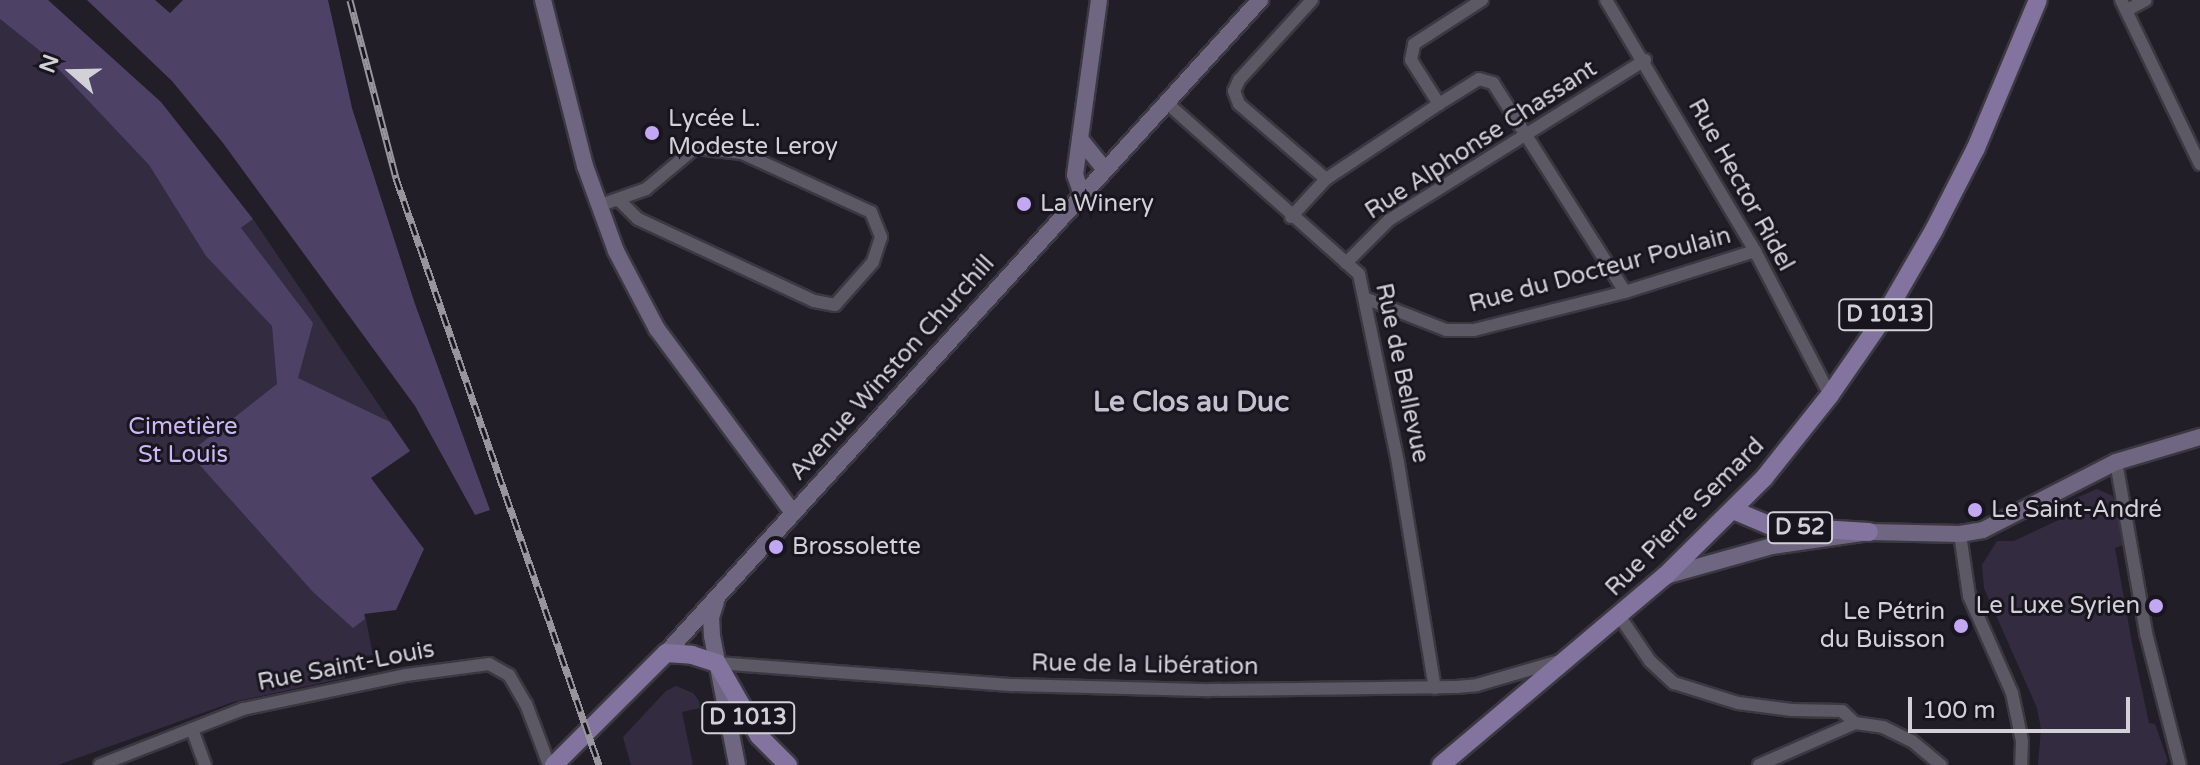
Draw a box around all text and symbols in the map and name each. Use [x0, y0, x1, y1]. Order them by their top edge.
north arrow [32, 32, 112, 112]
text: N [34, 51, 65, 77]
street label: Rue Alphonse Chassant [1360, 54, 1602, 226]
street label: Rue Hector Ridel [1682, 94, 1800, 276]
place label: Lycée L. Modeste Leroy [668, 105, 838, 161]
marker: Lycée L. Modeste Leroy [643, 124, 661, 142]
place label: La Winery [1040, 190, 1154, 218]
marker: La Winery [1015, 195, 1033, 213]
street label: Rue du Docteur Poulain [1466, 221, 1734, 319]
street label: Avenue Winston Churchill [783, 250, 1001, 486]
street label: Rue de Bellevue [1369, 281, 1435, 465]
road number: D 1013 [1837, 297, 1933, 333]
district label: Le Clos au Duc [1093, 385, 1289, 419]
park label: Cimetière St Louis [128, 413, 238, 469]
street label: Rue Pierre Semard [1600, 432, 1770, 602]
place label: Le Saint-André [1991, 496, 2162, 524]
marker: Le Saint-André [1966, 501, 1984, 519]
road number: D 52 [1766, 510, 1834, 546]
place label: Brossolette [792, 533, 921, 561]
marker: Brossolette [767, 538, 785, 556]
place label: Le Luxe Syrien [1975, 592, 2140, 620]
marker: Le Luxe Syrien [2147, 597, 2165, 615]
place label: Le Pétrin du Buisson [1820, 598, 1945, 654]
marker: Le Pétrin du Buisson [1952, 617, 1970, 635]
street label: Rue Saint-Louis [255, 635, 437, 697]
street label: Rue de la Libération [1031, 649, 1259, 681]
scale bar [1912, 681, 2134, 731]
text: 100 m [1922, 696, 1996, 725]
road number: D 1013 [700, 700, 796, 736]

